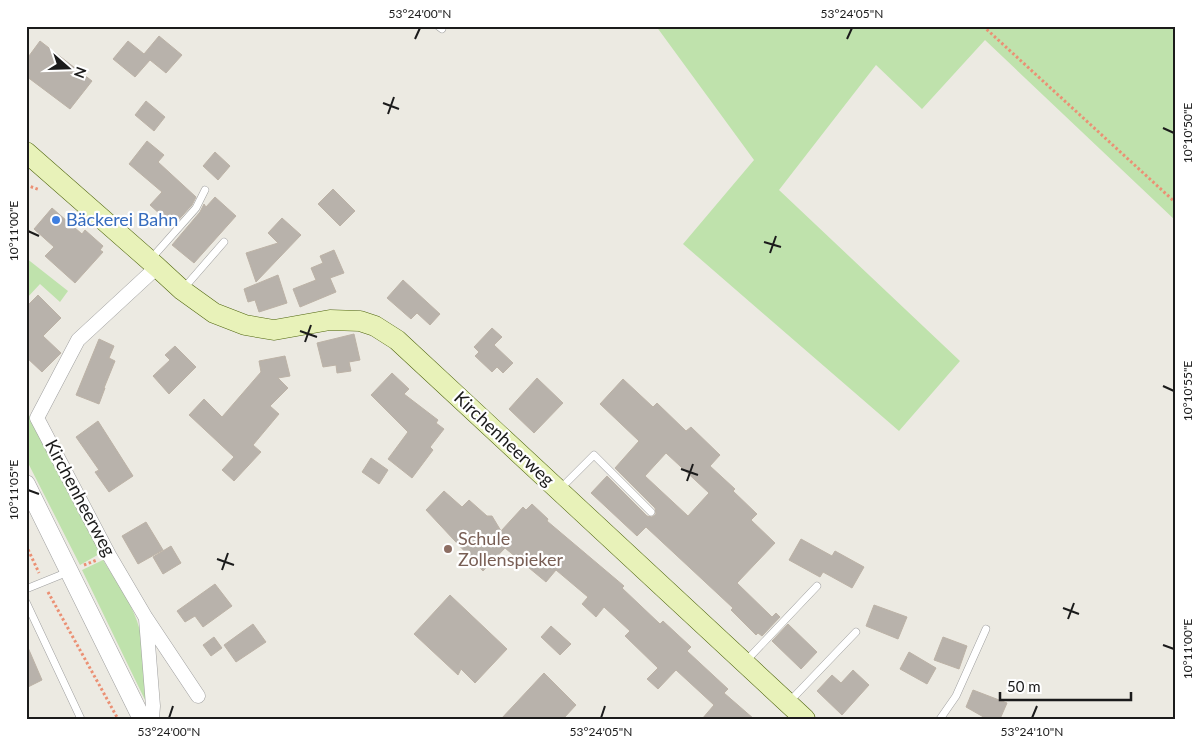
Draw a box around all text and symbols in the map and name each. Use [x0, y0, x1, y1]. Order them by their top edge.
text: 53°24'00"N [389, 6, 451, 21]
text: 53°24'05"N [821, 6, 883, 21]
north arrow [42, 42, 92, 92]
text: N [71, 65, 91, 81]
text: 10°10'50"E [1180, 103, 1195, 163]
text: 10°11'00"E [6, 201, 21, 261]
place label: Bäckerei Bahn [66, 208, 178, 230]
marker: Bäckerei Bahn [50, 214, 62, 226]
text: 10°10'55"E [1180, 361, 1195, 421]
street label: Kirchenheerweg [450, 386, 559, 490]
street label: Kirchenheerweg [41, 435, 121, 560]
text: 10°11'05"E [6, 460, 21, 520]
place label: Schule Zollenspieker [458, 527, 563, 570]
marker: Schule Zollenspieker [442, 543, 454, 555]
text: 10°11'00"E [1180, 619, 1195, 679]
scale bar [1000, 670, 1131, 702]
text: 50 m [1007, 677, 1041, 695]
text: 53°24'00"N [138, 724, 200, 739]
text: 53°24'05"N [570, 724, 632, 739]
text: 53°24'10"N [1001, 724, 1063, 739]

